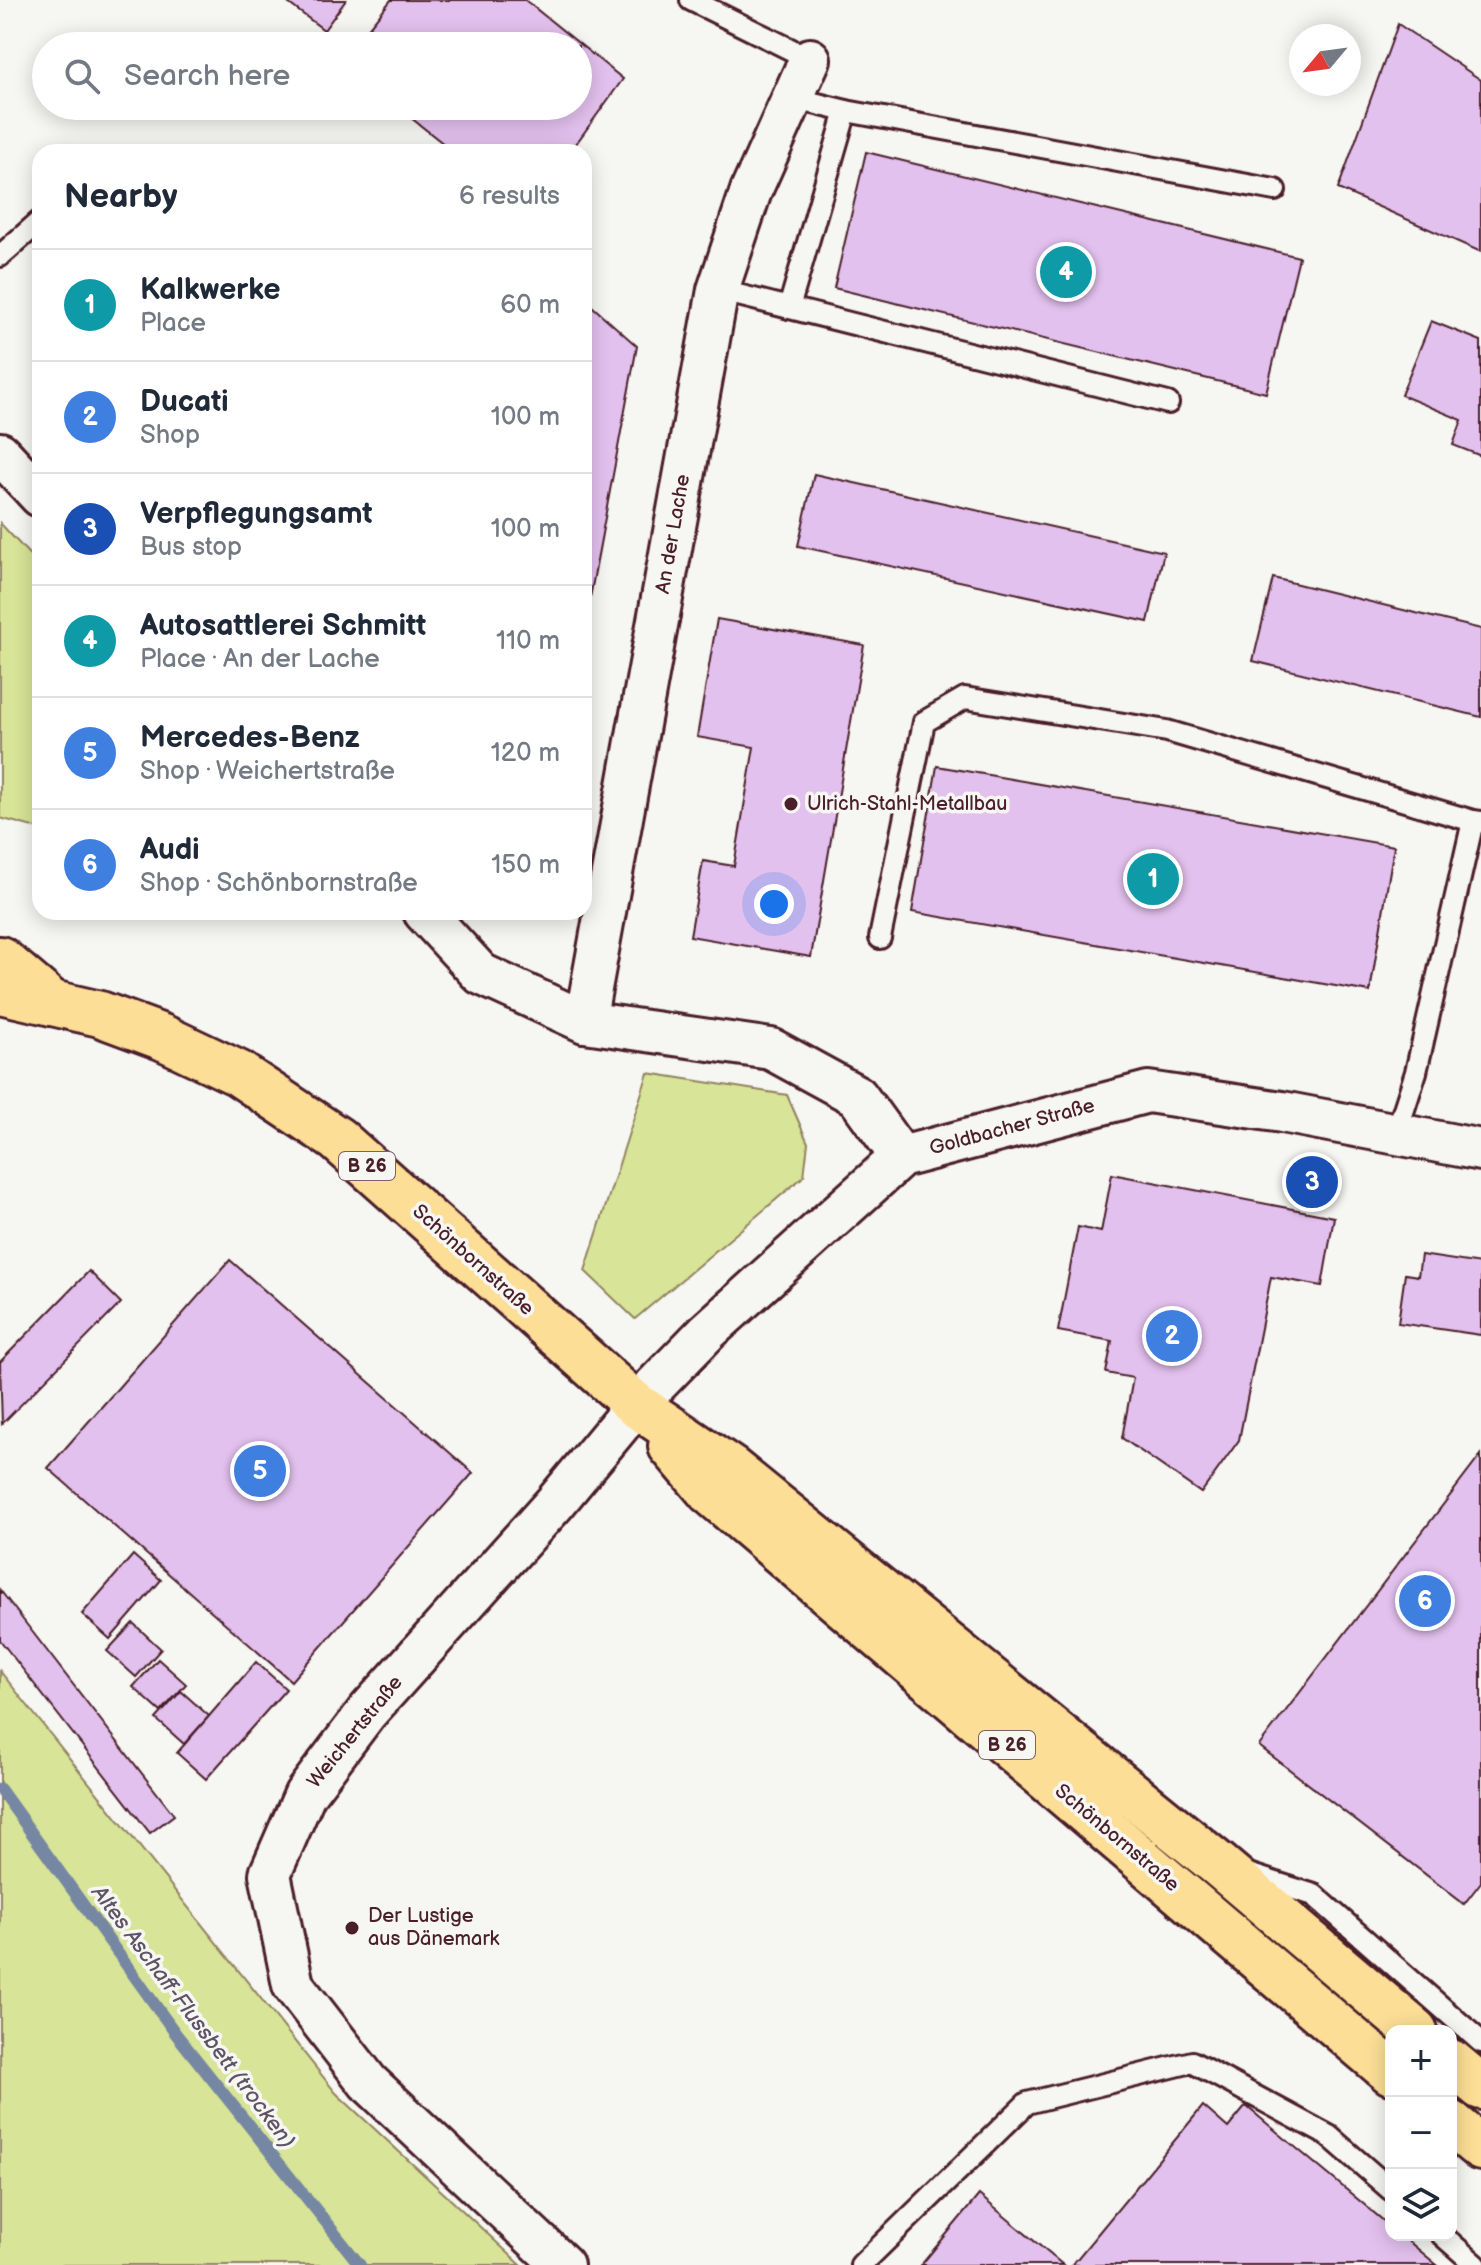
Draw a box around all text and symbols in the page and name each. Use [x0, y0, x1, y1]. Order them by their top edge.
north arrow [1289, 24, 1361, 96]
search box [32, 32, 592, 120]
icon: search [60, 54, 104, 98]
text: Search here [124, 58, 290, 94]
text: Nearby [64, 176, 178, 217]
text: 6 results [459, 181, 560, 212]
pin: 4 [1040, 242, 1092, 302]
text: Kalkwerke [140, 272, 281, 308]
text: 1 [85, 290, 95, 321]
text: 60 m [500, 290, 560, 321]
text: Place [140, 308, 206, 339]
text: Ducati [140, 384, 229, 420]
text: 2 [82, 402, 98, 433]
text: 100 m [491, 402, 560, 433]
text: Shop [140, 420, 200, 451]
street label: An der Lache [651, 472, 695, 595]
text: Verpflegungsamt [140, 496, 373, 532]
text: 3 [82, 514, 98, 545]
text: 100 m [491, 514, 560, 545]
text: Bus stop [140, 532, 242, 563]
text: Autosattlerei Schmitt [140, 608, 426, 644]
text: 4 [82, 626, 98, 657]
text: 110 m [496, 626, 560, 657]
text: Place · An der Lache [140, 644, 380, 675]
text: Mercedes-Benz [140, 720, 360, 756]
text: 5 [82, 738, 98, 769]
text: 120 m [491, 738, 560, 769]
text: Shop · Weichertstraße [140, 756, 395, 787]
place label: Ulrich-Stahl-Metallbau [807, 792, 1007, 816]
marker: Ulrich-Stahl-Metallbau [782, 795, 800, 813]
text: Audi [140, 832, 200, 868]
pin: 1 [1127, 849, 1179, 909]
text: 6 [82, 850, 98, 881]
text: 150 m [491, 850, 560, 881]
text: Shop · Schönbornstraße [140, 868, 418, 899]
your location [754, 884, 794, 924]
street label: Goldbacher Straße [927, 1093, 1097, 1161]
road number: B 26 [339, 1152, 395, 1180]
pin: 3 [1286, 1152, 1338, 1212]
street label: Schönbornstraße [407, 1199, 539, 1321]
pin: 2 [1146, 1306, 1198, 1366]
pin: 5 [234, 1441, 286, 1501]
pin: 6 [1399, 1571, 1451, 1631]
street label: Weichertstraße [302, 1671, 408, 1793]
road number: B 26 [979, 1731, 1035, 1759]
street label: Schönbornstraße [1050, 1779, 1184, 1897]
water label: Altes Aschaff-Flussbett (trocken) [85, 1879, 301, 2154]
place label: Der Lustige aus Dänemark [368, 1904, 500, 1951]
marker: Der Lustige aus Dänemark [343, 1919, 361, 1937]
map controls [1385, 2025, 1457, 2241]
button: + [1385, 2025, 1457, 2097]
button: − [1385, 2097, 1457, 2169]
button: layers [1385, 2169, 1457, 2241]

